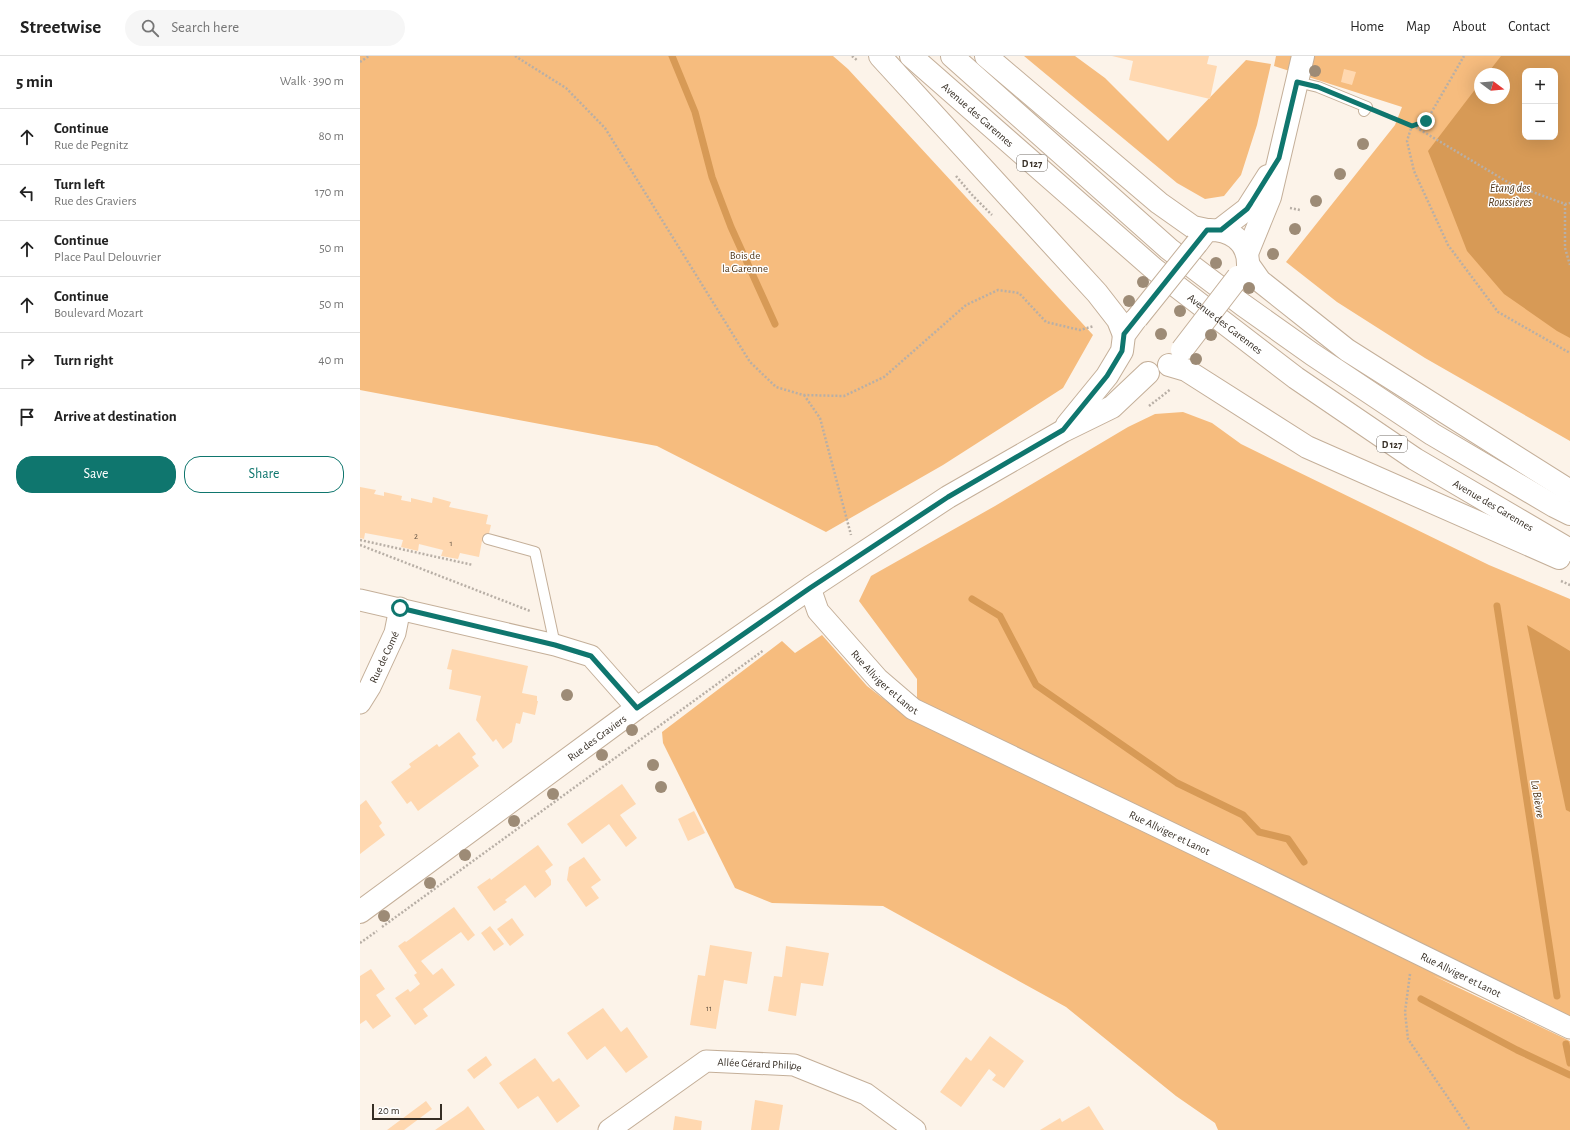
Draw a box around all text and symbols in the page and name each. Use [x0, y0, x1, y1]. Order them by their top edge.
search box [125, 10, 405, 46]
icon: search [139, 17, 161, 39]
text: Streetwise [20, 18, 101, 37]
text: Search here [171, 20, 239, 35]
text: Home [1350, 20, 1384, 34]
text: Map [1406, 20, 1430, 34]
text: About [1452, 20, 1486, 34]
text: Contact [1508, 20, 1550, 34]
north arrow [1474, 68, 1510, 104]
map controls [1522, 68, 1558, 140]
button: + [1522, 68, 1558, 104]
text: 5 min [16, 73, 53, 90]
text: Walk · 390 m [280, 75, 344, 88]
street label: Avenue des Garennes [940, 81, 1015, 149]
button: − [1522, 104, 1558, 140]
route end [1417, 112, 1435, 130]
text: Continue [54, 121, 109, 136]
icon: ahead [16, 126, 38, 148]
text: 80 m [318, 130, 344, 143]
text: Rue de Pegnitz [54, 139, 128, 152]
road number: D 127 [1017, 155, 1047, 171]
text: Turn left [54, 177, 105, 192]
water label: Étang des Roussières [1488, 181, 1532, 208]
icon: left [16, 182, 38, 204]
text: 170 m [315, 186, 344, 199]
text: Rue des Graviers [54, 195, 137, 208]
text: Continue [54, 233, 109, 248]
icon: ahead [16, 238, 38, 260]
text: 50 m [319, 242, 344, 255]
park label: Bois de la Garenne [722, 250, 768, 274]
text: Place Paul Delouvrier [54, 251, 161, 264]
text: Continue [54, 289, 109, 304]
street label: Avenue des Garennes [1185, 292, 1264, 356]
icon: ahead [16, 294, 38, 316]
text: 50 m [319, 298, 344, 311]
text: Boulevard Mozart [54, 307, 143, 320]
icon: right [16, 350, 38, 372]
text: Turn right [54, 353, 113, 368]
text: 40 m [318, 354, 344, 367]
icon: arrive [16, 406, 38, 428]
text: Arrive at destination [54, 409, 177, 424]
road number: D 127 [1377, 436, 1407, 452]
button: Save [16, 456, 176, 493]
button: Share [184, 456, 344, 493]
street label: Avenue des Garennes [1451, 478, 1535, 533]
house number: 2 [414, 532, 418, 541]
house number: 1 [449, 539, 453, 548]
route start [391, 599, 409, 617]
street label: Rue de Comé [368, 630, 401, 685]
street label: Rue Allviger et Lanot [849, 648, 920, 717]
street label: Rue des Graviers [566, 713, 628, 763]
water label: La Bièvre [1529, 779, 1547, 819]
street label: Rue Allviger et Lanot [1127, 809, 1212, 857]
street label: Rue Allviger et Lanot [1419, 951, 1503, 999]
house number: 11 [706, 1004, 712, 1013]
street label: Allée Gérard Philipe [717, 1057, 804, 1074]
scale bar [372, 1102, 442, 1121]
text: 20 m [378, 1105, 399, 1116]

